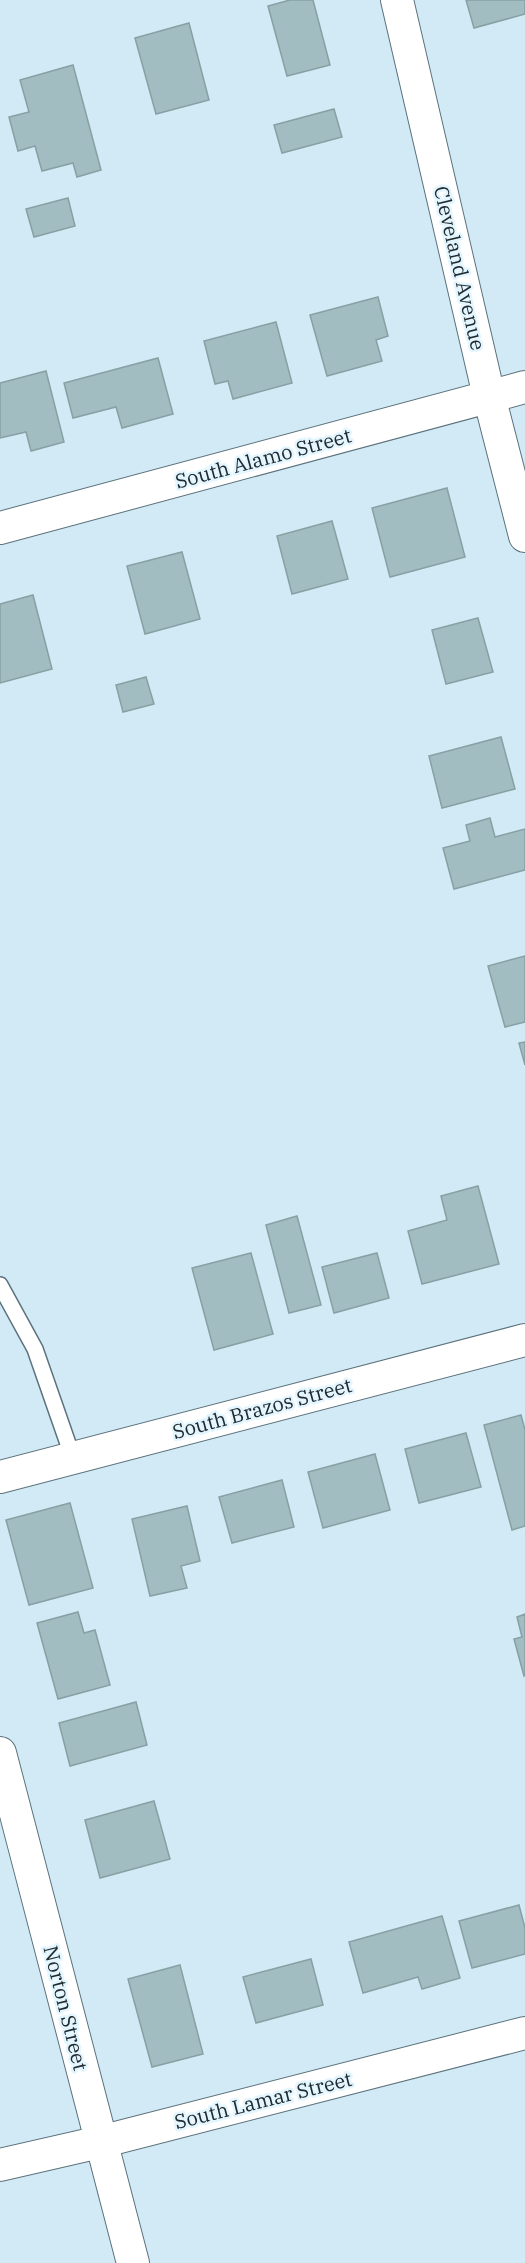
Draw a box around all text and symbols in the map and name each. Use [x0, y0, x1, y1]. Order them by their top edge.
street label: Cleveland Avenue [428, 183, 492, 353]
street label: South Alamo Street [172, 422, 354, 494]
street label: South Brazos Street [169, 1371, 355, 1445]
street label: Norton Street [37, 1943, 95, 2073]
street label: South Lamar Street [171, 2065, 355, 2135]

